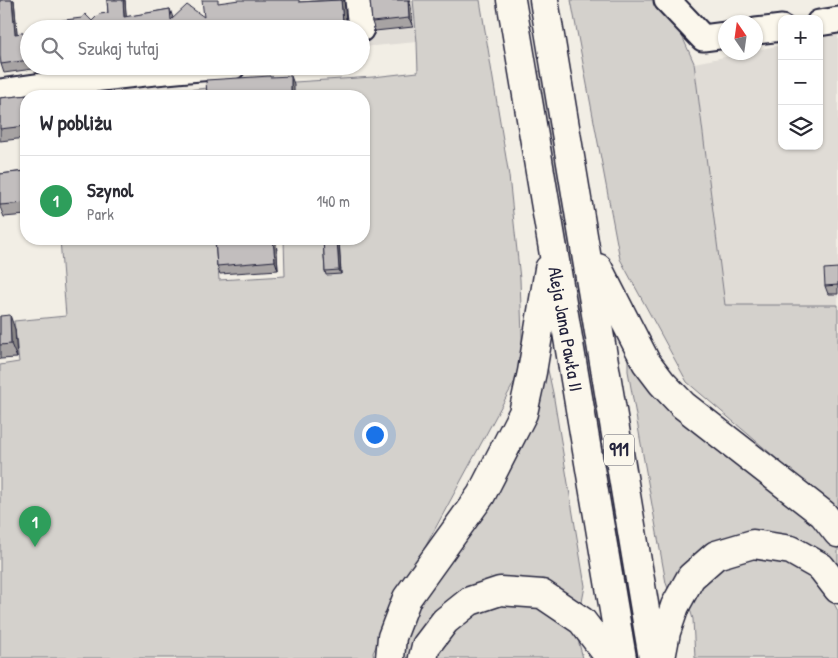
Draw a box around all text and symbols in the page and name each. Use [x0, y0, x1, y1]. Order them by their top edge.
north arrow [718, 15, 763, 60]
map controls [778, 15, 823, 150]
button: + [778, 15, 823, 60]
search box [20, 20, 370, 75]
icon: search [38, 34, 66, 62]
text: Szukaj tutaj [78, 35, 159, 61]
button: − [778, 60, 823, 105]
button: layers [778, 105, 823, 150]
text: W pobliżu [40, 108, 112, 137]
text: Szynol [87, 177, 133, 203]
text: 1 [53, 190, 59, 212]
text: 140 m [316, 190, 350, 212]
text: Park [87, 203, 114, 225]
street label: Aleja Jana Pawła II [542, 264, 590, 394]
your location [362, 422, 388, 448]
road number: 911 [604, 434, 634, 466]
pin: 1 [19, 506, 51, 547]

